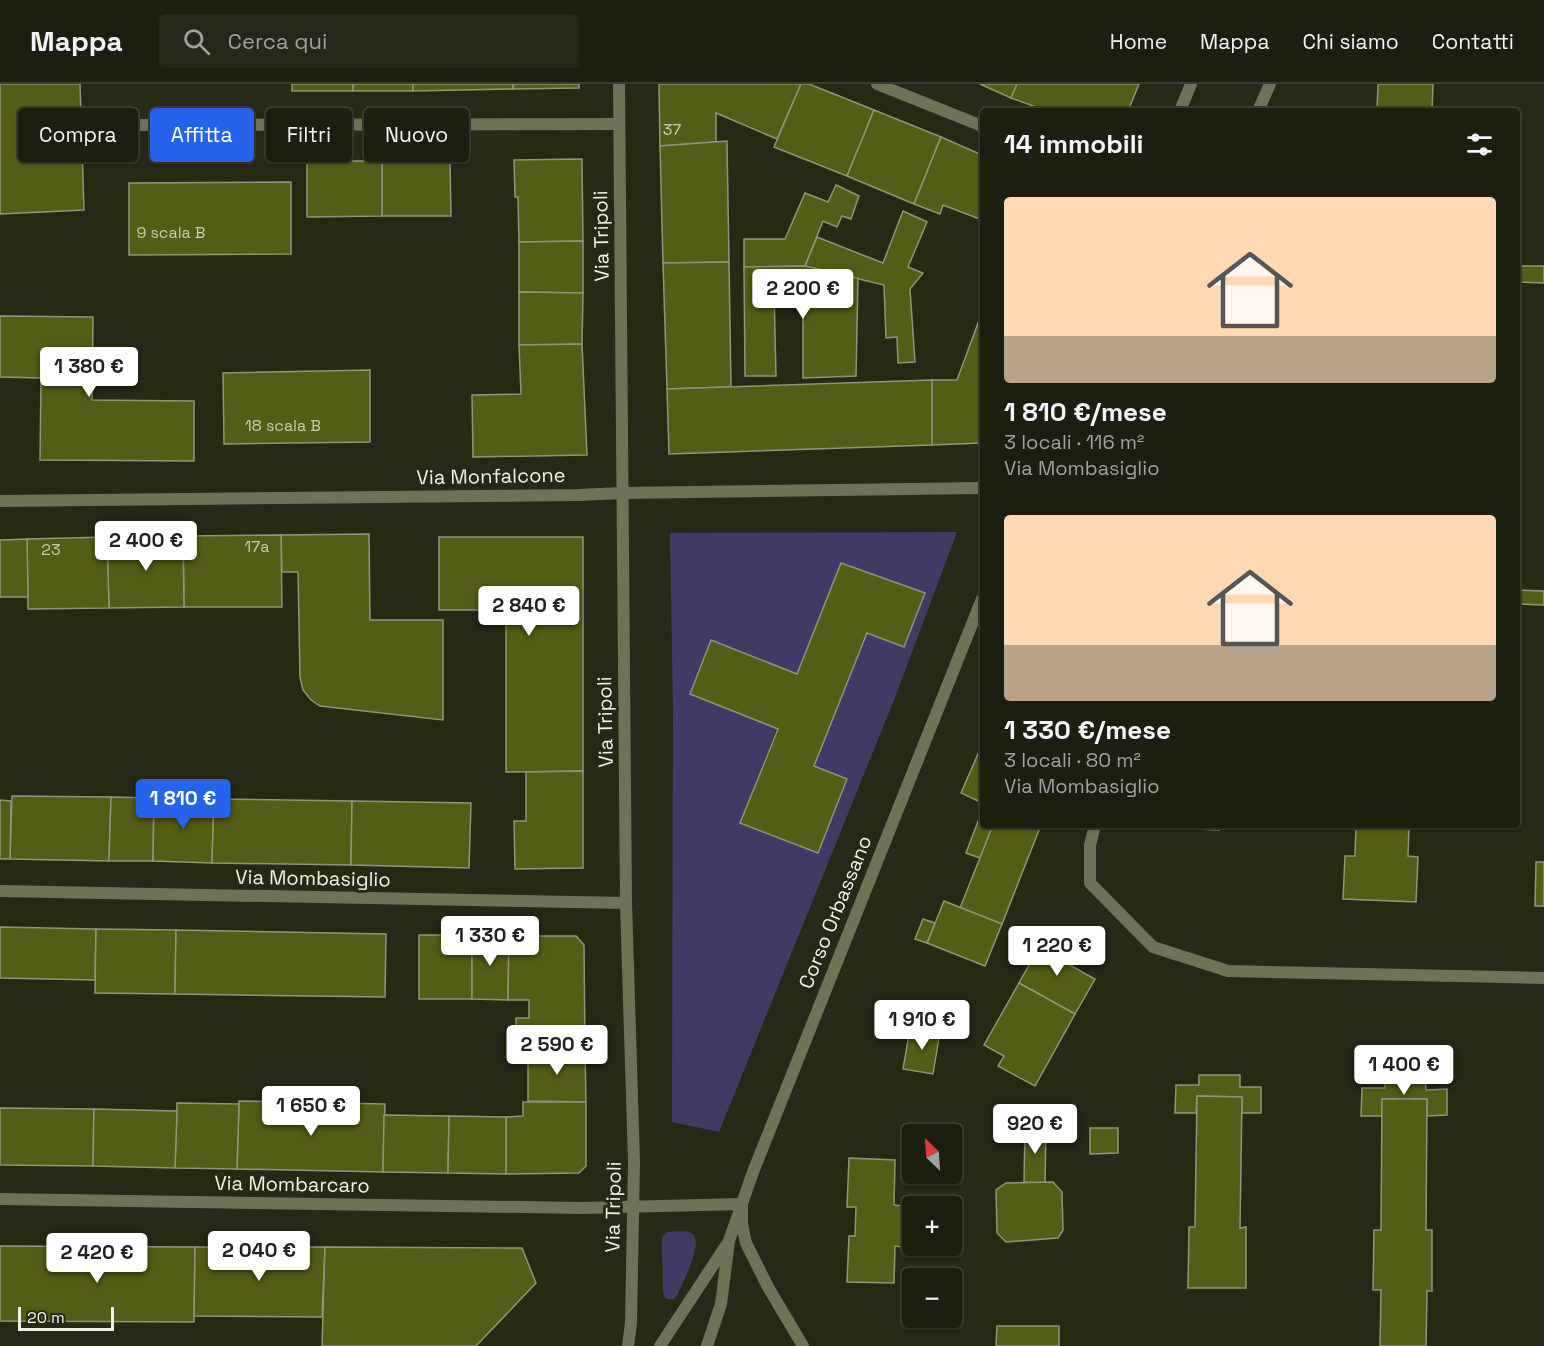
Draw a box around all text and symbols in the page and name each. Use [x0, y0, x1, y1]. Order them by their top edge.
search box [159, 14, 579, 68]
text: Mappa [30, 23, 123, 59]
icon: search [180, 25, 213, 58]
text: Cerca qui [228, 27, 327, 55]
text: Home [1110, 28, 1167, 55]
text: Mappa [1200, 28, 1269, 55]
text: Chi siamo [1302, 28, 1399, 55]
text: Contatti [1432, 28, 1514, 55]
chip: Compra [18, 108, 138, 162]
chip: Affitta [150, 108, 254, 162]
chip: Filtri [266, 108, 352, 162]
chip: Nuovo [364, 108, 469, 162]
house number: 37 [663, 119, 681, 140]
text: 14 immobili [1004, 127, 1143, 161]
icon: filters [1463, 128, 1496, 161]
street label: Via Tripoli [587, 190, 615, 282]
house number: 9 scala B [137, 222, 205, 243]
icon: home [1196, 236, 1304, 344]
pin: 2 200 € [748, 269, 858, 320]
text: 2 200 € [766, 275, 840, 301]
pin: 1 380 € [34, 347, 144, 398]
text: 1 380 € [54, 353, 124, 379]
text: 1 810 €/mese [1004, 395, 1167, 429]
house number: 18 scala B [245, 415, 321, 436]
text: 3 locali · 116 m² [1004, 429, 1144, 455]
text: Via Mombasiglio [1004, 455, 1160, 481]
street label: Via Monfalcone [416, 462, 566, 490]
pin: 2 400 € [91, 521, 201, 572]
text: 2 400 € [109, 527, 183, 553]
house number: 17a [245, 536, 269, 557]
house number: 23 [41, 539, 61, 560]
icon: home [1196, 554, 1304, 662]
pin: 2 840 € [474, 586, 584, 637]
text: 2 840 € [492, 592, 566, 618]
street label: Via Tripoli [591, 676, 619, 768]
text: 1 330 €/mese [1004, 713, 1171, 747]
text: 3 locali · 80 m² [1004, 747, 1141, 773]
text: Via Mombasiglio [1004, 773, 1160, 799]
pin: 1 810 € [128, 779, 238, 830]
text: 1 810 € [150, 785, 216, 811]
street label: Corso Orbassano [792, 832, 878, 992]
street label: Via Mombasiglio [235, 864, 391, 892]
pin: 1 330 € [435, 916, 545, 967]
text: 1 330 € [455, 922, 525, 948]
pin: 1 220 € [1002, 926, 1112, 977]
text: 1 220 € [1022, 932, 1092, 958]
pin: 1 910 € [867, 1000, 977, 1051]
text: 1 910 € [888, 1006, 956, 1032]
pin: 2 590 € [502, 1025, 612, 1076]
text: 2 590 € [521, 1031, 593, 1057]
pin: 1 400 € [1349, 1045, 1459, 1096]
text: 1 400 € [1368, 1051, 1440, 1077]
pin: 1 650 € [256, 1086, 366, 1137]
text: 1 650 € [276, 1092, 346, 1118]
pin: 920 € [993, 1104, 1077, 1155]
text: 920 € [1007, 1110, 1063, 1136]
north arrow [902, 1124, 962, 1184]
map controls [902, 1124, 962, 1328]
street label: Via Tripoli [599, 1161, 627, 1253]
street label: Via Mombarcaro [214, 1170, 370, 1198]
button: + [902, 1196, 962, 1256]
pin: 2 040 € [204, 1231, 314, 1282]
pin: 2 420 € [42, 1233, 152, 1284]
text: 2 040 € [222, 1237, 296, 1263]
text: 2 420 € [60, 1239, 134, 1265]
button: − [902, 1268, 962, 1328]
scale bar [18, 1304, 114, 1332]
text: 20 m [27, 1307, 65, 1328]

